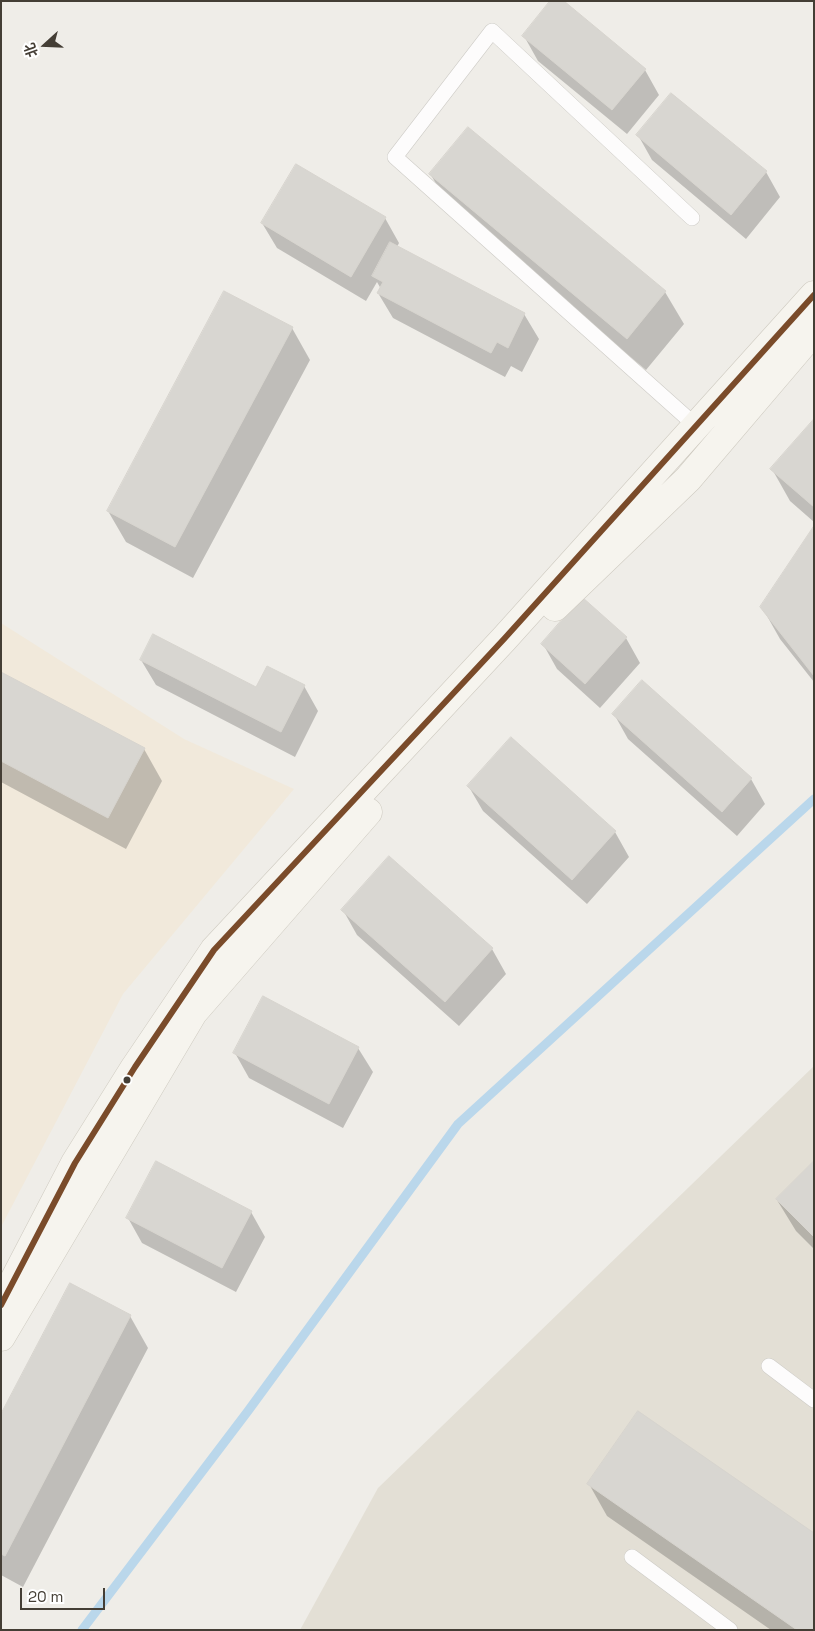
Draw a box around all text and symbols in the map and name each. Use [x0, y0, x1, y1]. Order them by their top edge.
north arrow [20, 20, 70, 70]
text: 北 [20, 40, 42, 60]
unlabelled marker [122, 1075, 132, 1085]
scale bar [22, 1578, 108, 1610]
text: 20 m [28, 1587, 63, 1606]

